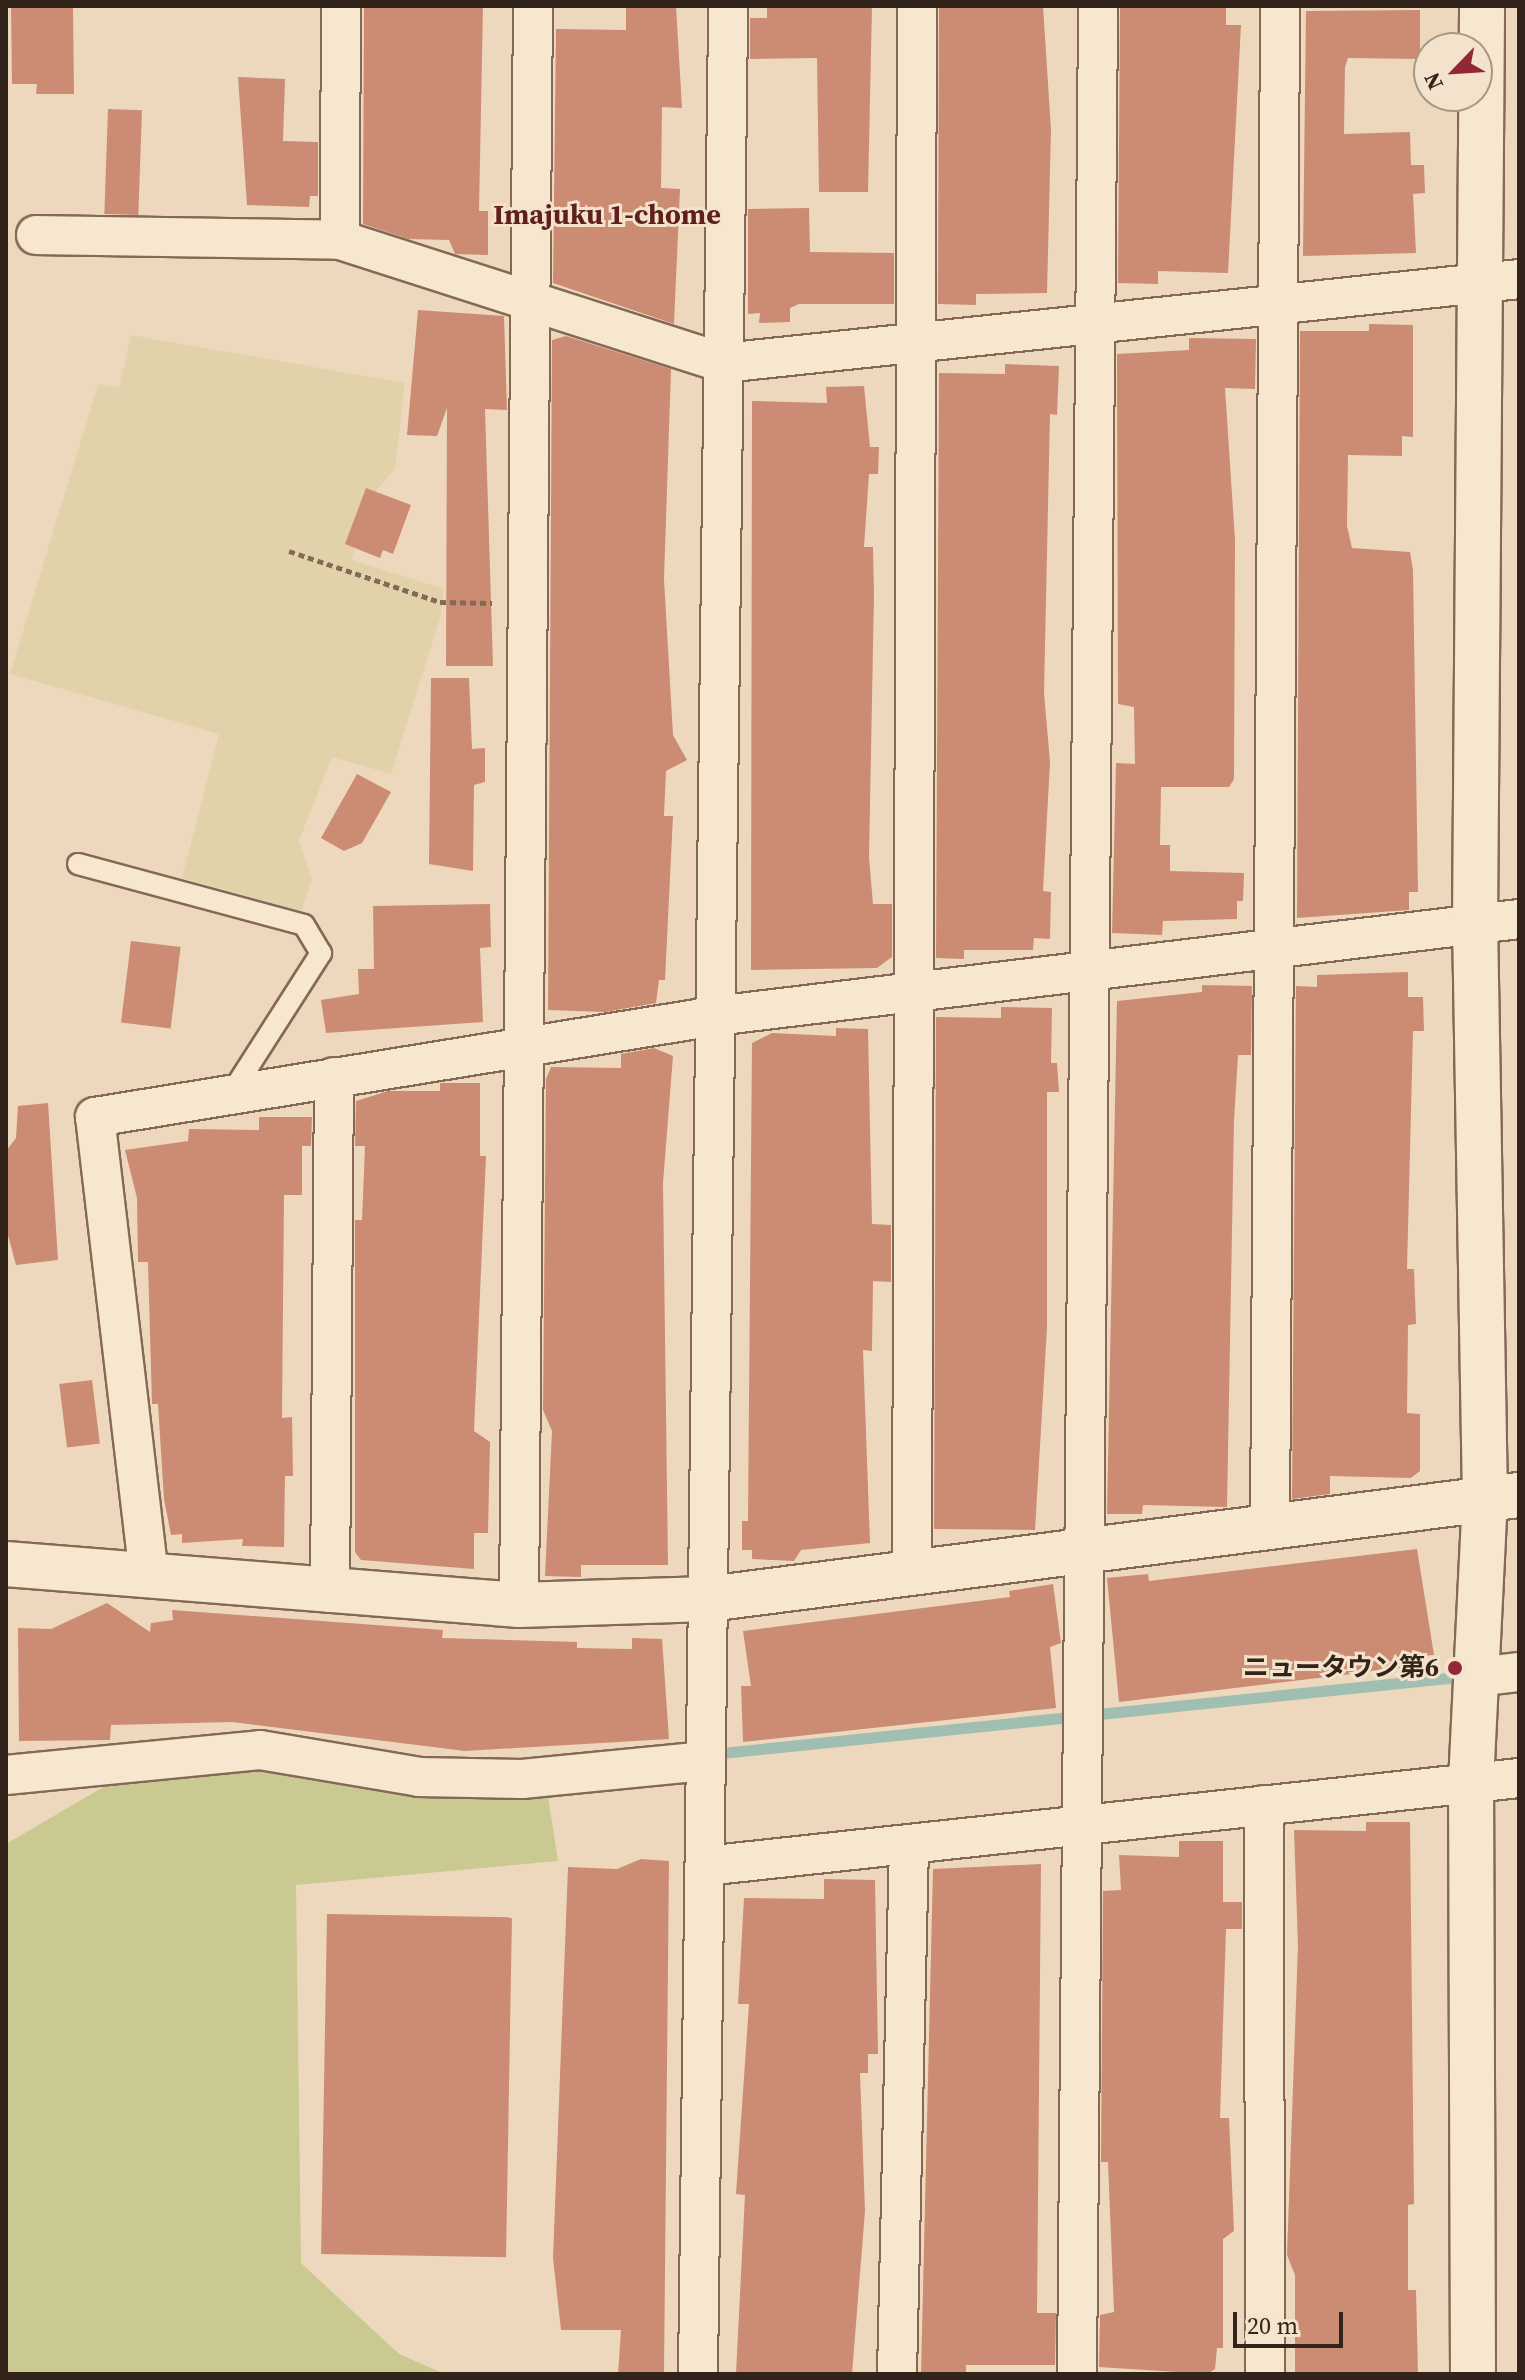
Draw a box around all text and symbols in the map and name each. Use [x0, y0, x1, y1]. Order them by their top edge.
north arrow [1413, 32, 1493, 112]
text: N [1416, 68, 1450, 95]
district label: Imajuku 1-chome [493, 197, 721, 231]
place label: ニュータウン第6 [1243, 1652, 1439, 1684]
marker: ニュータウン第6 [1446, 1659, 1464, 1677]
scale bar [1237, 2296, 1347, 2346]
text: 20 m [1247, 2309, 1298, 2342]

